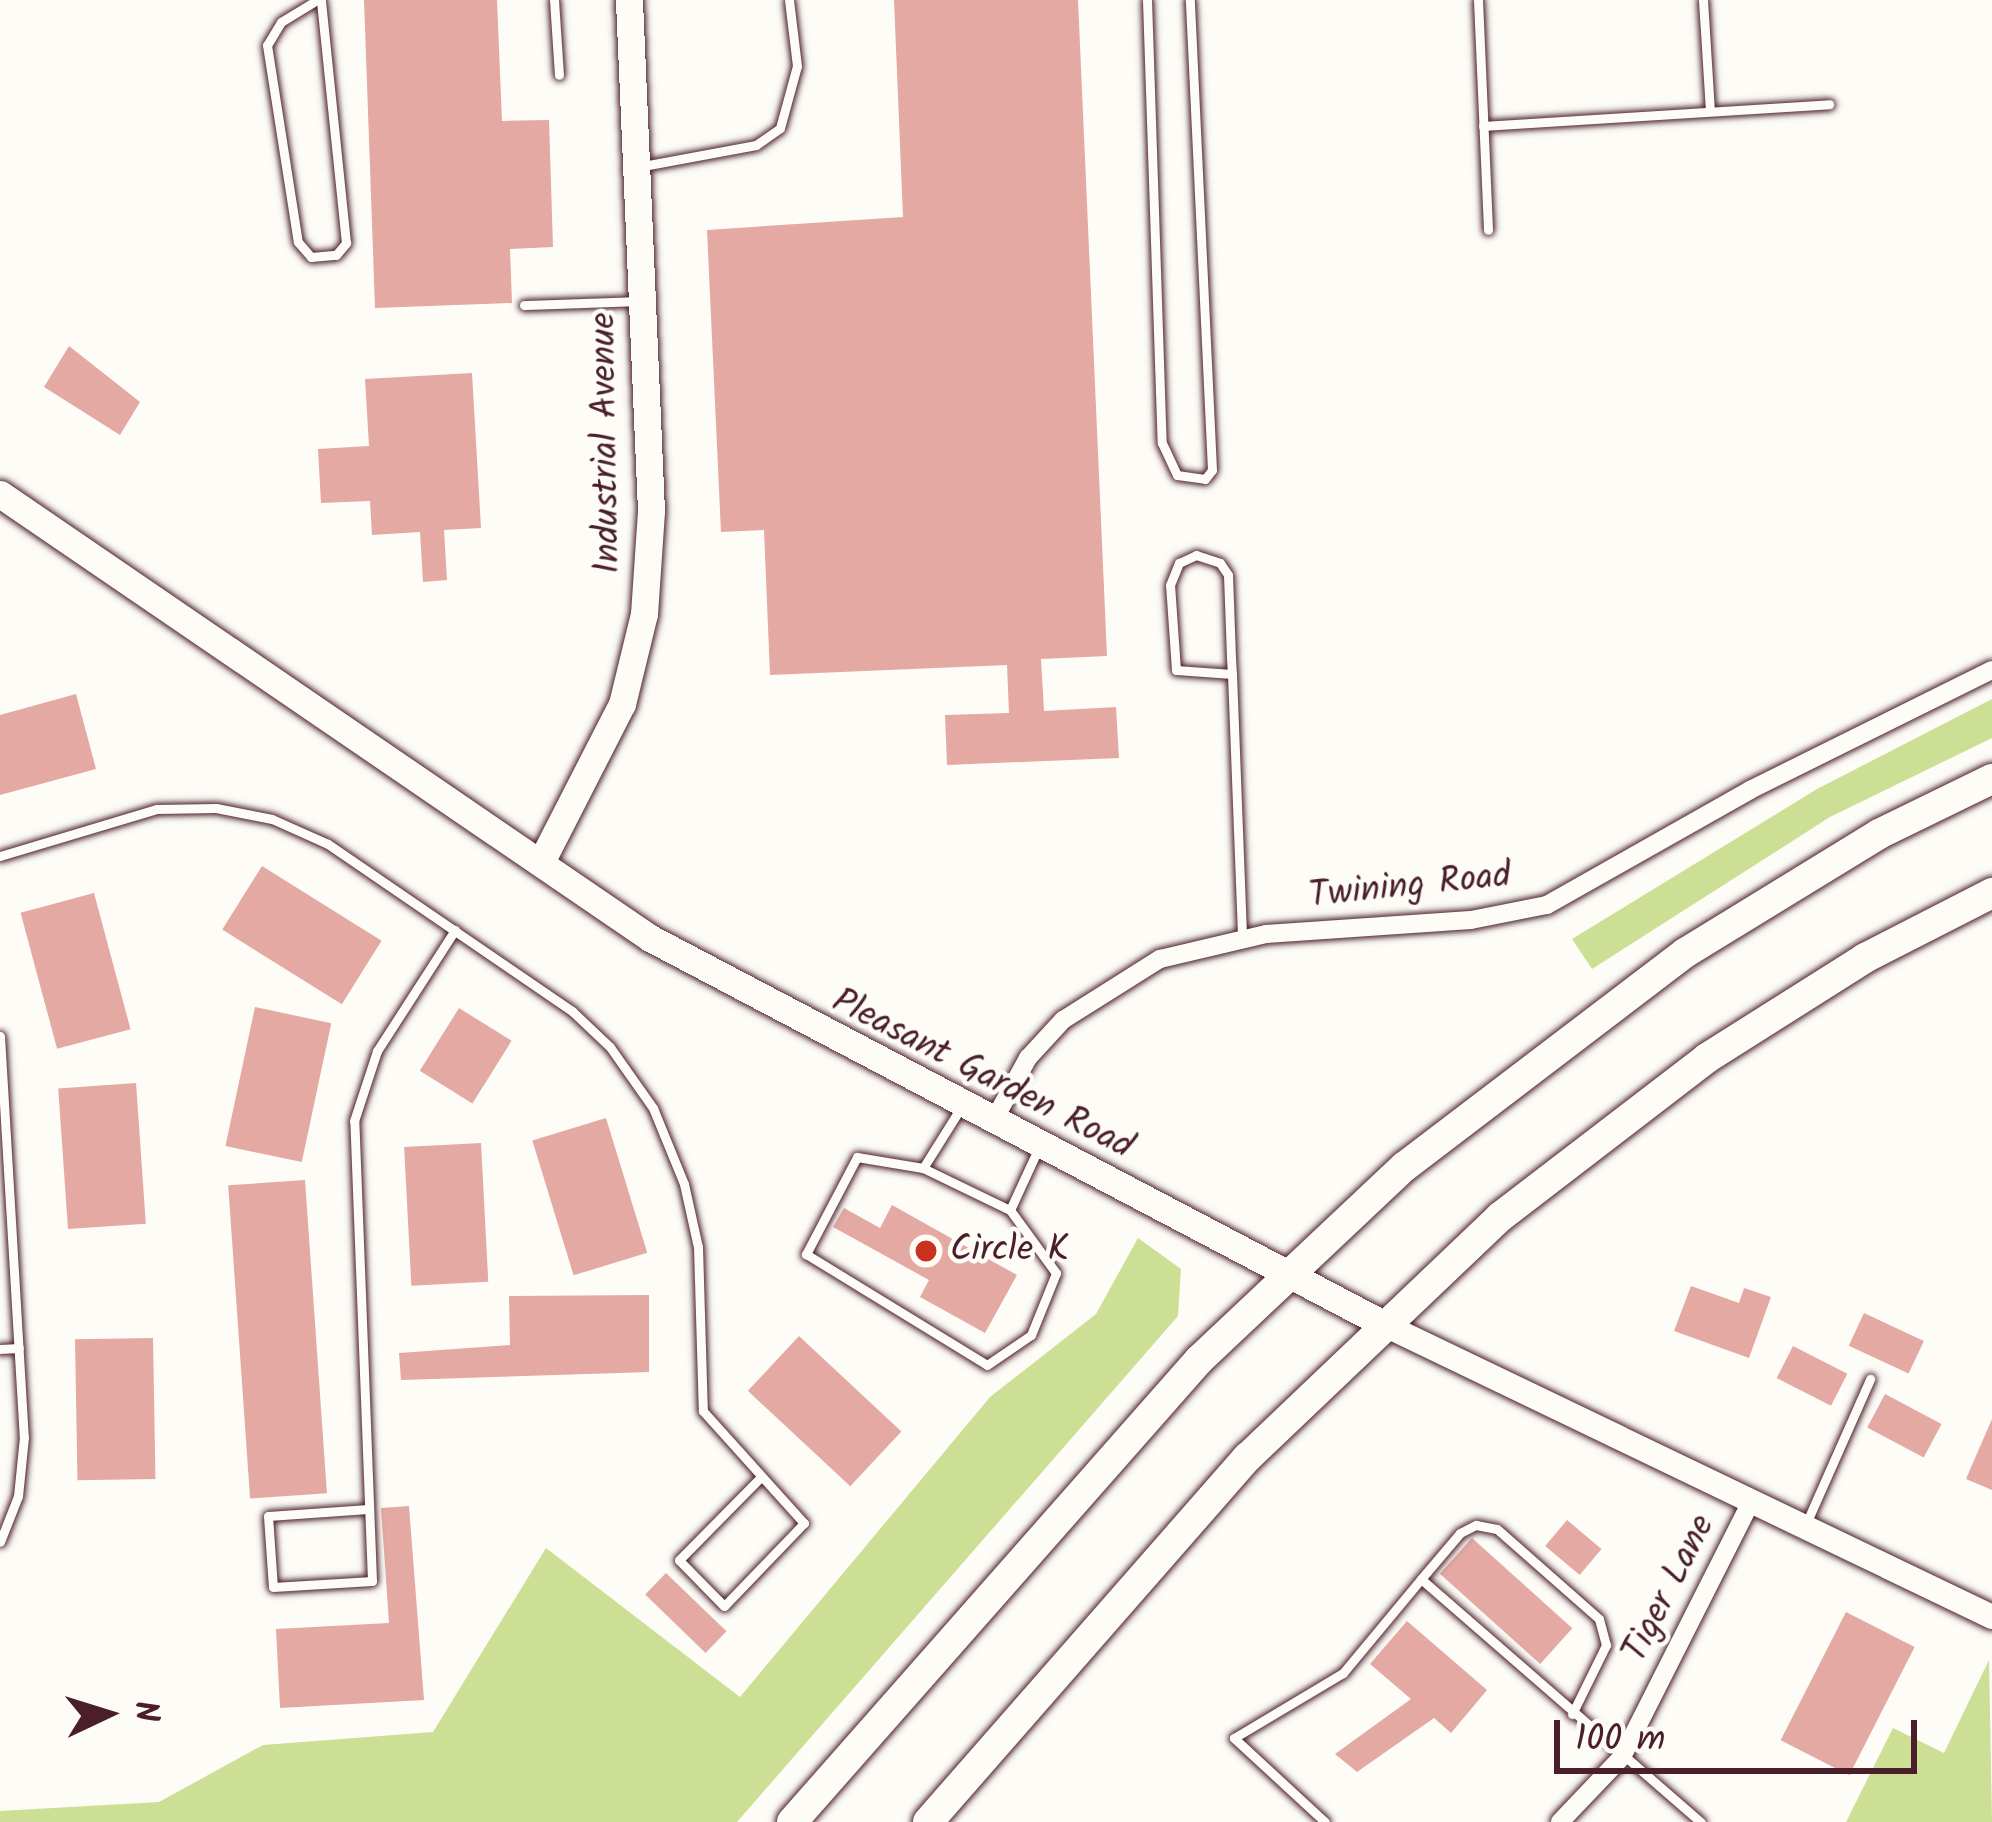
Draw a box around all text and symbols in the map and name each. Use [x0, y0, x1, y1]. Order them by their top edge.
street label: Industrial Avenue [583, 312, 631, 574]
street label: Twining Road [1307, 855, 1513, 919]
street label: Pleasant Garden Road [824, 980, 1140, 1170]
place label: Circle K [950, 1229, 1069, 1273]
marker: Circle K [913, 1238, 939, 1264]
street label: Tiger Lane [1615, 1508, 1725, 1670]
north arrow [48, 1654, 168, 1774]
scale bar [1560, 1696, 1923, 1770]
text: N [117, 1699, 172, 1724]
text: 100 m [1575, 1712, 1665, 1769]

